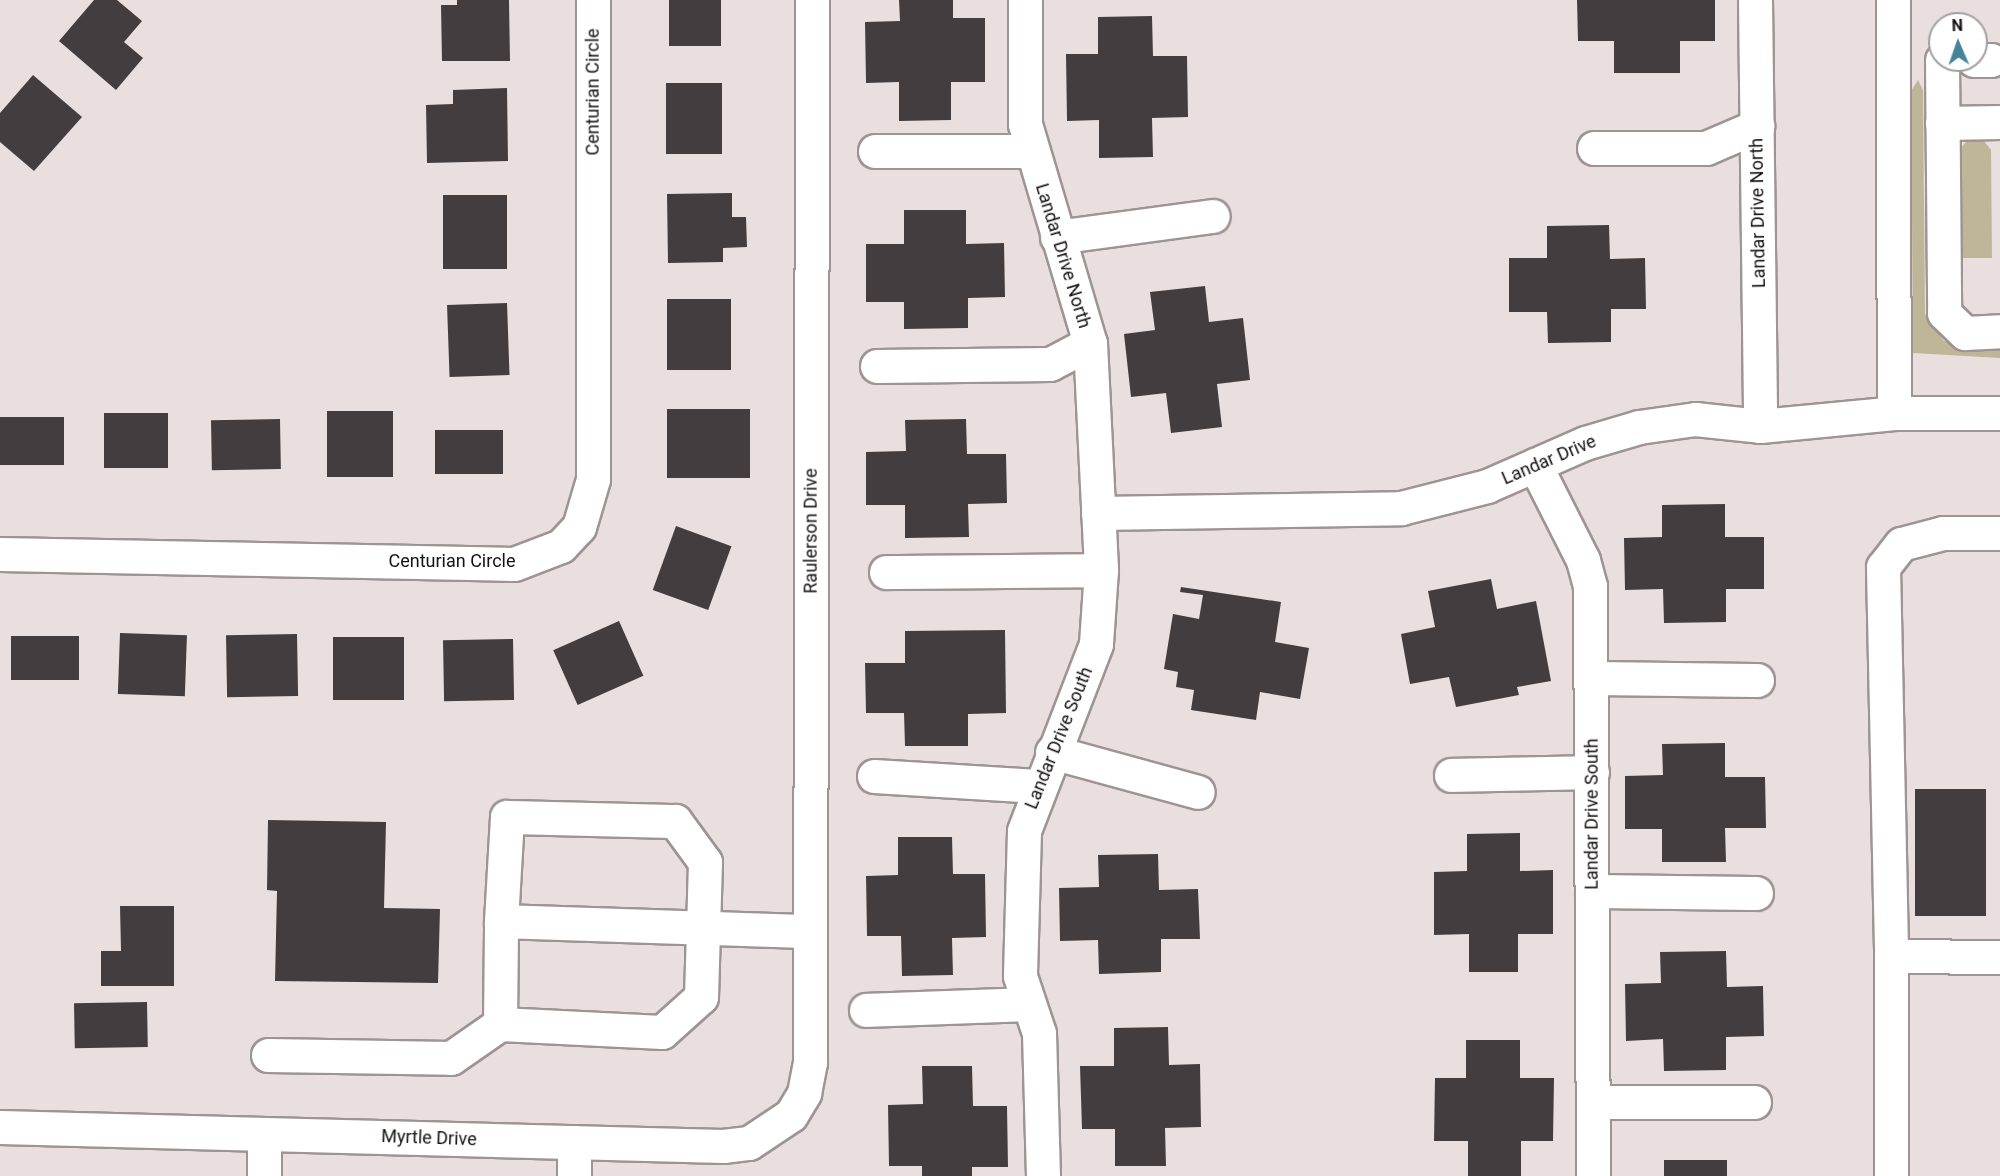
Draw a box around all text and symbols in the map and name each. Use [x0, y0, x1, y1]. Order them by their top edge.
north arrow [1928, 12, 1988, 72]
text: N [1951, 16, 1963, 35]
street label: Centurian Circle [582, 28, 604, 156]
street label: Landar Drive North [1746, 138, 1770, 288]
street label: Landar Drive North [1031, 181, 1095, 331]
street label: Landar Drive [1499, 430, 1599, 490]
street label: Raulerson Drive [800, 468, 822, 594]
street label: Centurian Circle [388, 550, 516, 572]
street label: Landar Drive South [1021, 664, 1097, 812]
street label: Landar Drive South [1581, 738, 1603, 890]
street label: Myrtle Drive [381, 1126, 477, 1150]

